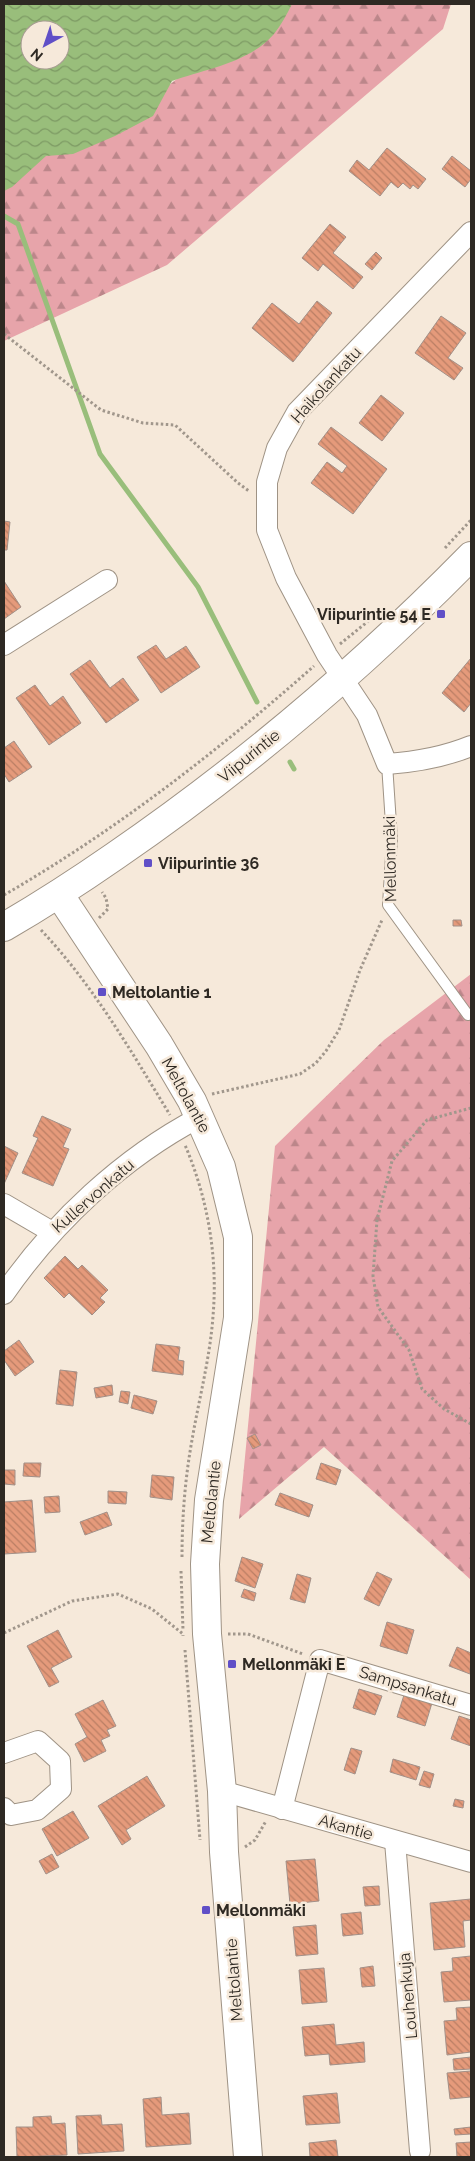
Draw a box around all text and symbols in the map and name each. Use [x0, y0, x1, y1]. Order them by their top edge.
north arrow [20, 20, 70, 70]
text: N [27, 45, 46, 65]
street label: Haikolankatu [287, 343, 365, 427]
place label: Viipurintie 54 E [317, 605, 431, 624]
marker: Viipurintie 54 E [435, 608, 447, 620]
street label: Viipurintie [214, 725, 284, 787]
street label: Mellonmäki [380, 816, 400, 902]
place label: Viipurintie 36 [158, 854, 259, 873]
marker: Viipurintie 36 [142, 857, 154, 869]
place label: Meltolantie 1 [112, 983, 212, 1002]
marker: Meltolantie 1 [96, 986, 108, 998]
street label: Meltolantie [158, 1054, 214, 1136]
street label: Kullervonkatu [48, 1155, 138, 1237]
street label: Meltolantie [197, 1460, 225, 1544]
place label: Mellonmäki E [242, 1655, 346, 1674]
marker: Mellonmäki E [226, 1658, 238, 1670]
street label: Sampsankatu [357, 1662, 459, 1710]
street label: Akantie [317, 1810, 375, 1844]
place label: Mellonmäki [216, 1901, 306, 1920]
marker: Mellonmäki [200, 1904, 212, 1916]
street label: Meltolantie [222, 1938, 246, 2022]
street label: Louhenkuja [395, 1952, 421, 2040]

